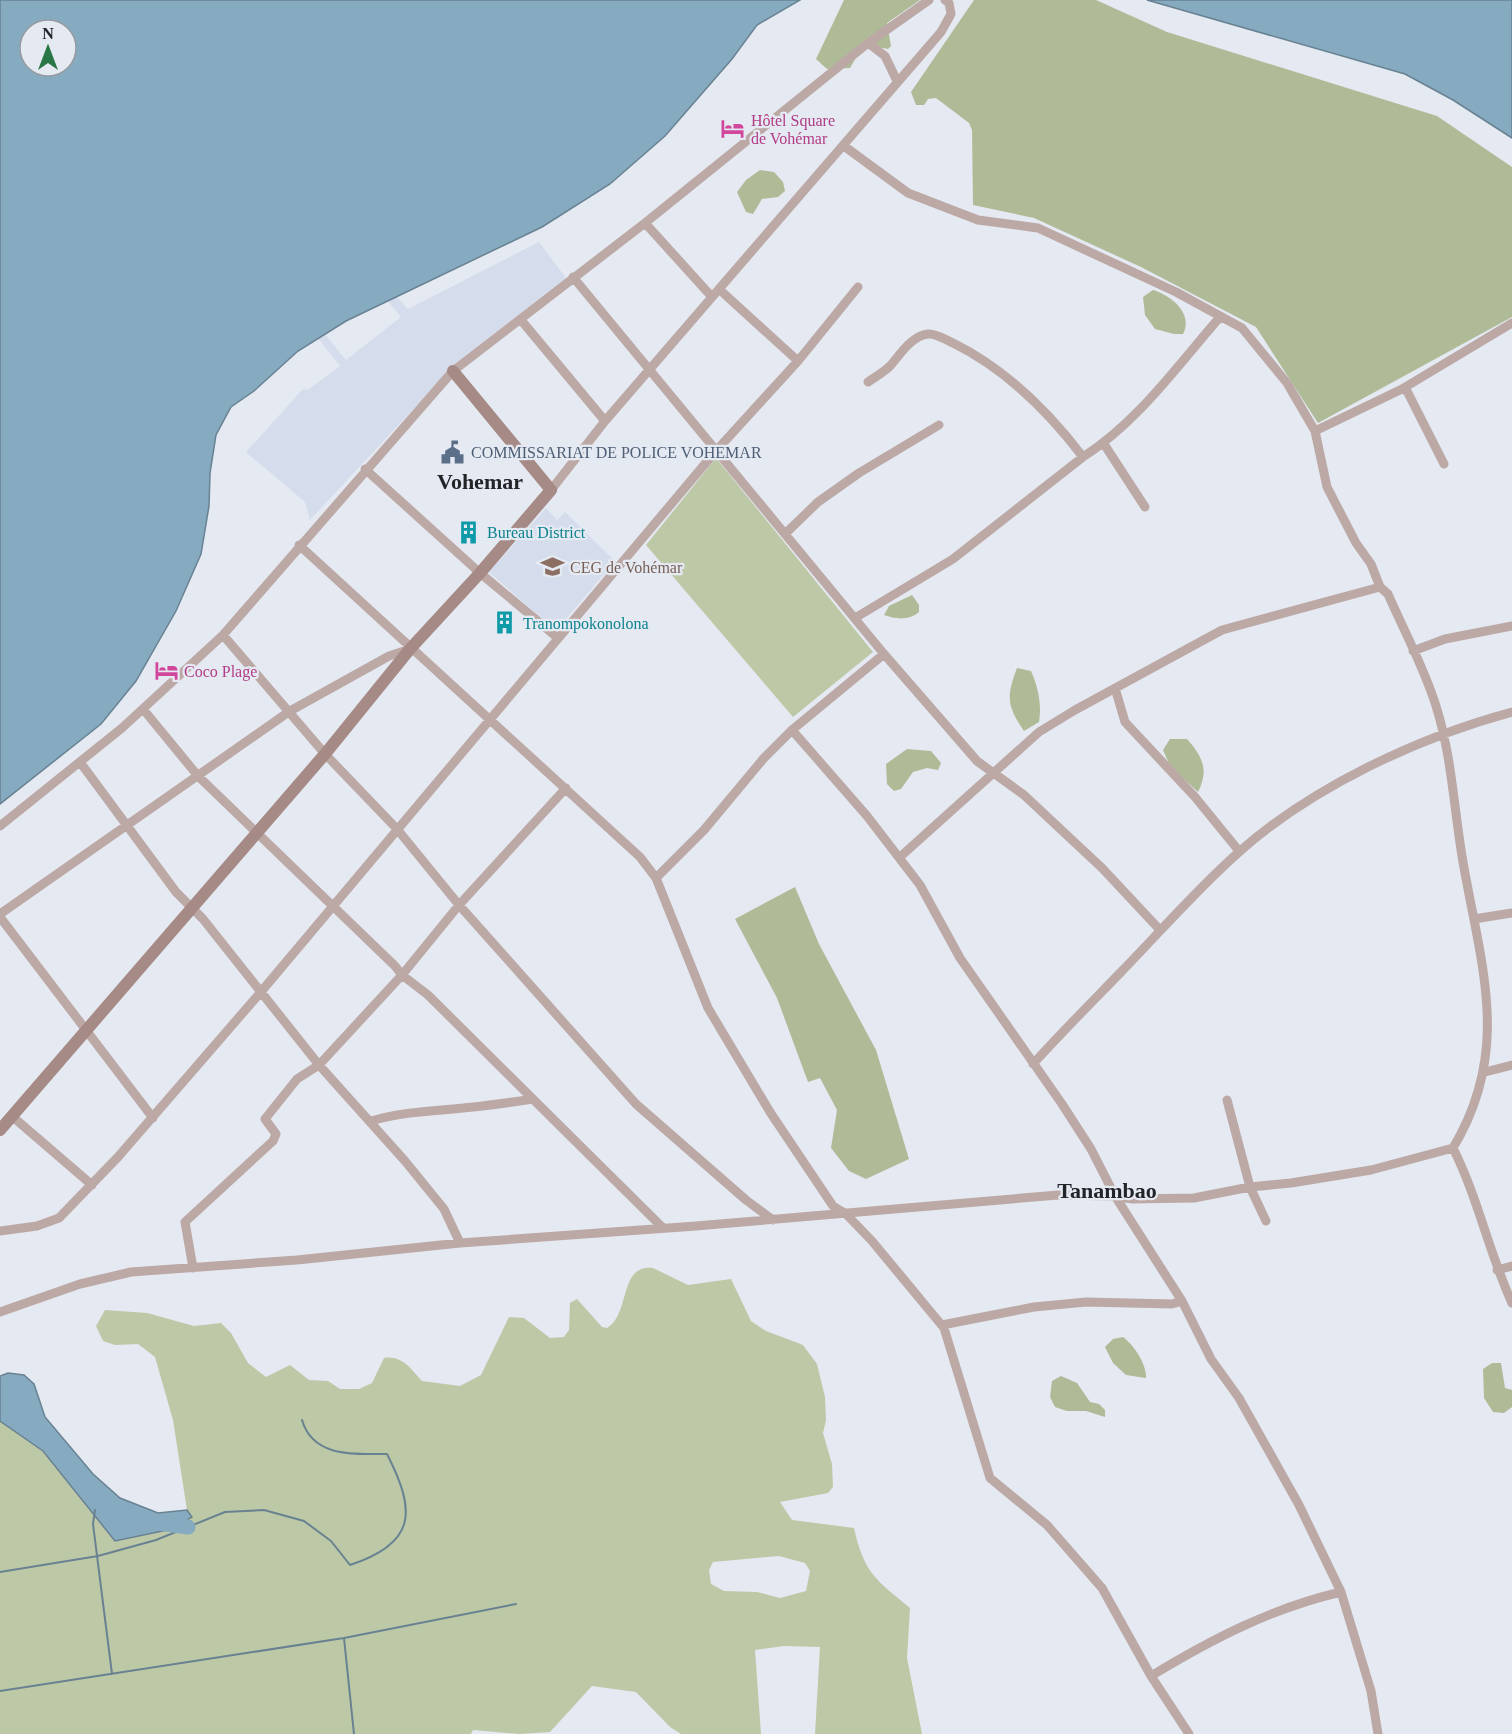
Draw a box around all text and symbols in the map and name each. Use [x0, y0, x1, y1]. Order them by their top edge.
north arrow [18, 18, 78, 78]
text: N [42, 25, 54, 42]
place label: Hôtel Square de Vohémar [751, 112, 835, 147]
hotel icon: Hôtel Square de Vohémar [720, 116, 746, 142]
public building icon: COMMISSARIAT DE POLICE VOHEMAR [440, 439, 466, 465]
place label: COMMISSARIAT DE POLICE VOHEMAR [471, 444, 762, 461]
district label: Vohemar [437, 469, 523, 494]
building icon: Bureau District [456, 519, 482, 545]
place label: Bureau District [487, 524, 586, 541]
school or university icon: CEG de Vohémar [539, 554, 565, 580]
place label: CEG de Vohémar [570, 559, 683, 576]
building icon: Tranompokonolona [492, 610, 518, 636]
place label: Tranompokonolona [523, 615, 649, 633]
hotel icon: Coco Plage [153, 658, 179, 684]
place label: Coco Plage [184, 663, 257, 681]
district label: Tanambao [1057, 1178, 1157, 1203]

